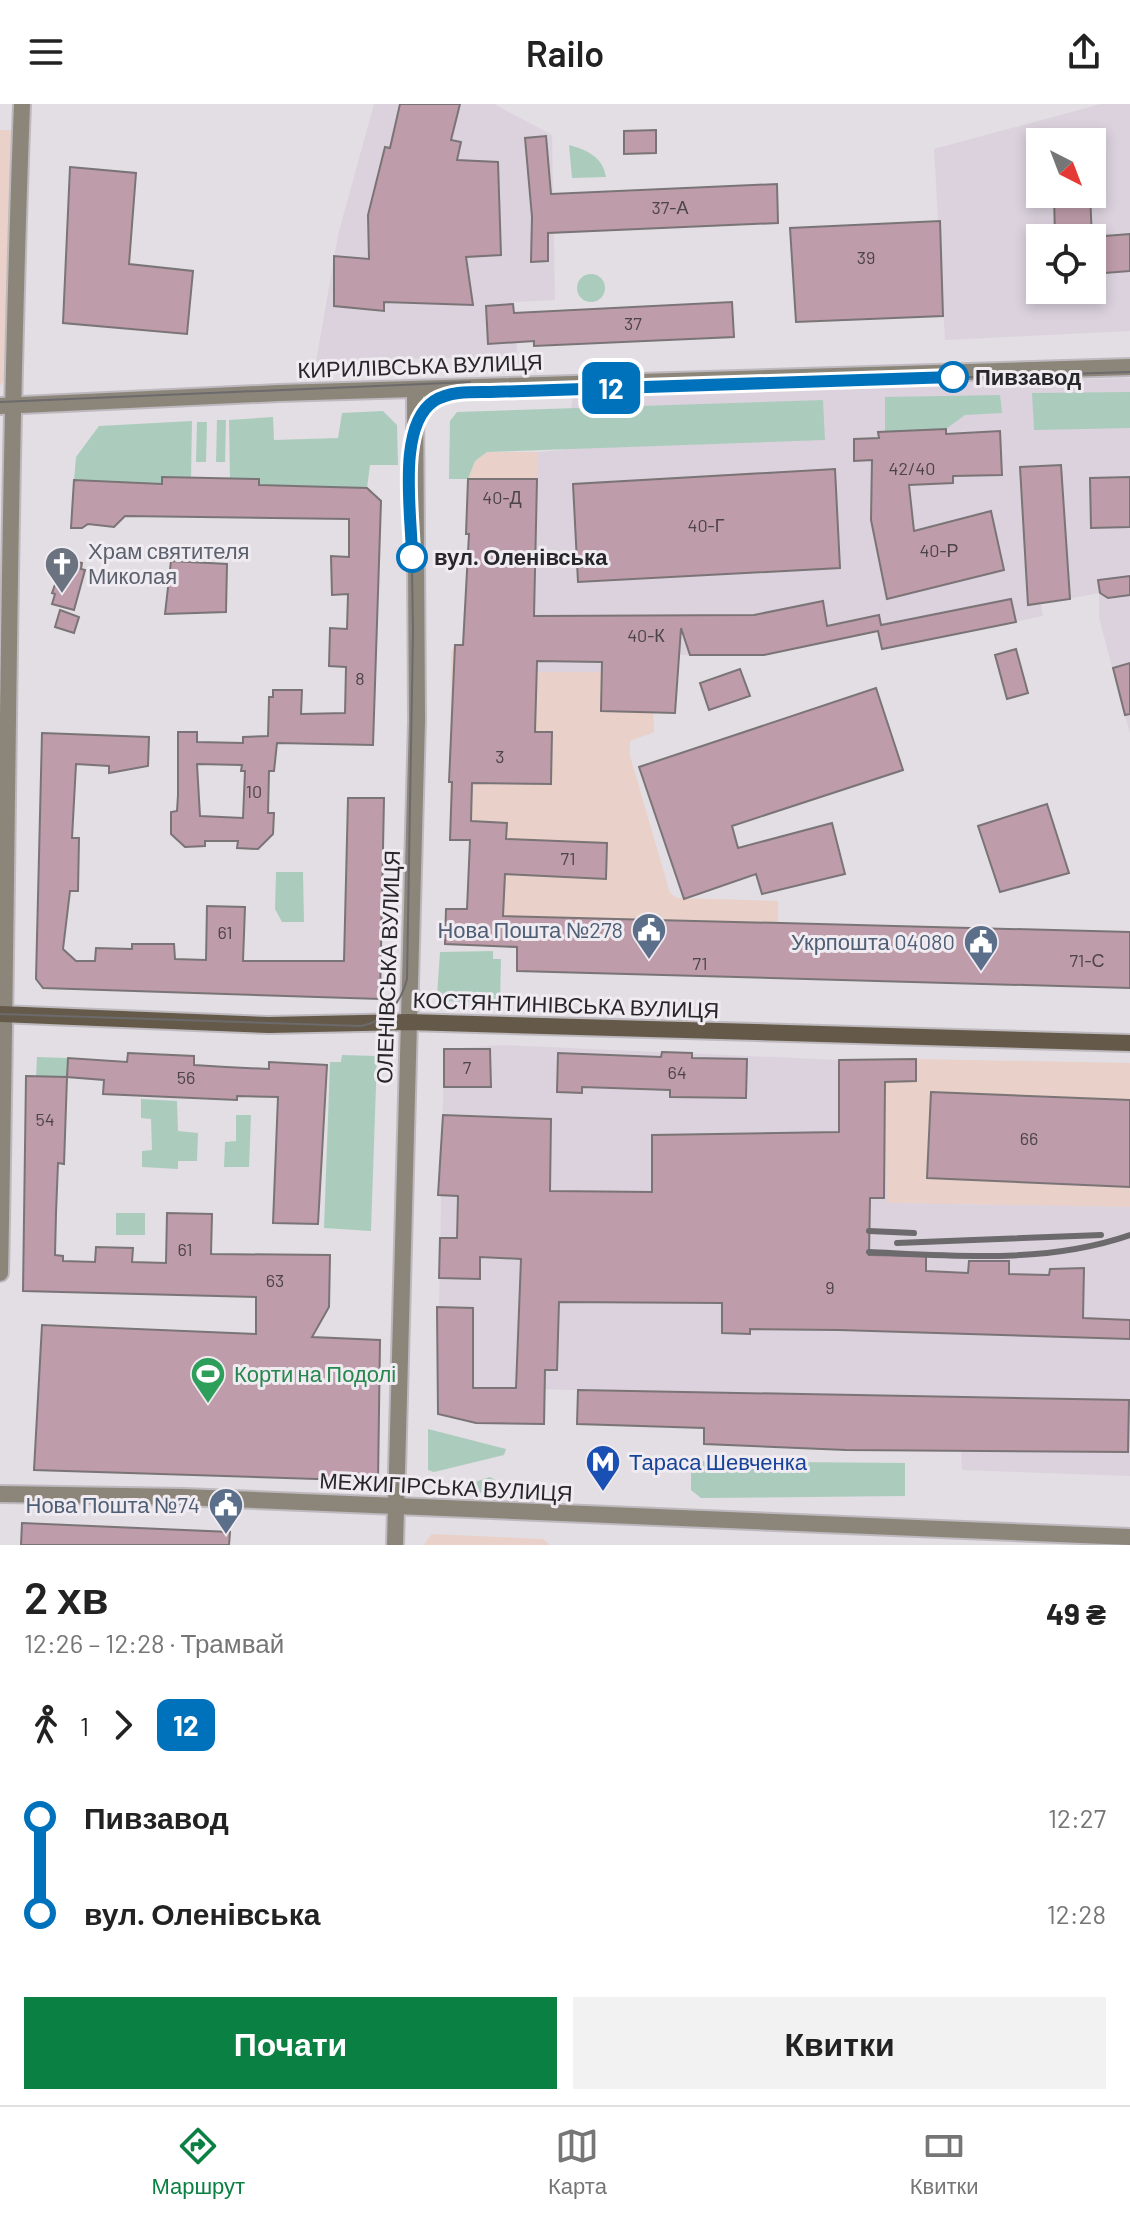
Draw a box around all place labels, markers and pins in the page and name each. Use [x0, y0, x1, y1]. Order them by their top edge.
marker: Пивзавод [938, 362, 968, 392]
place label: Пивзавод [975, 363, 1081, 390]
place label: Храм святителя Миколая [88, 537, 249, 588]
marker: вул. Оленівська [397, 542, 427, 572]
place label: вул. Оленівська [434, 543, 608, 570]
church icon: Храм святителя Миколая [43, 545, 81, 595]
public building icon: Нова Пошта №278 [630, 911, 668, 961]
place label: Нова Пошта №278 [437, 916, 623, 942]
public building icon: Укрпошта 04080 [962, 923, 1000, 973]
place label: Укрпошта 04080 [791, 928, 955, 955]
sports icon: Корти на Подолі [189, 1355, 227, 1405]
place label: Корти на Подолі [234, 1360, 396, 1387]
metro station icon: Тараса Шевченка [584, 1443, 622, 1493]
place label: Тараса Шевченка [629, 1448, 808, 1475]
public building icon: Нова Пошта №74 [207, 1486, 245, 1536]
place label: Нова Пошта №74 [26, 1491, 200, 1517]

